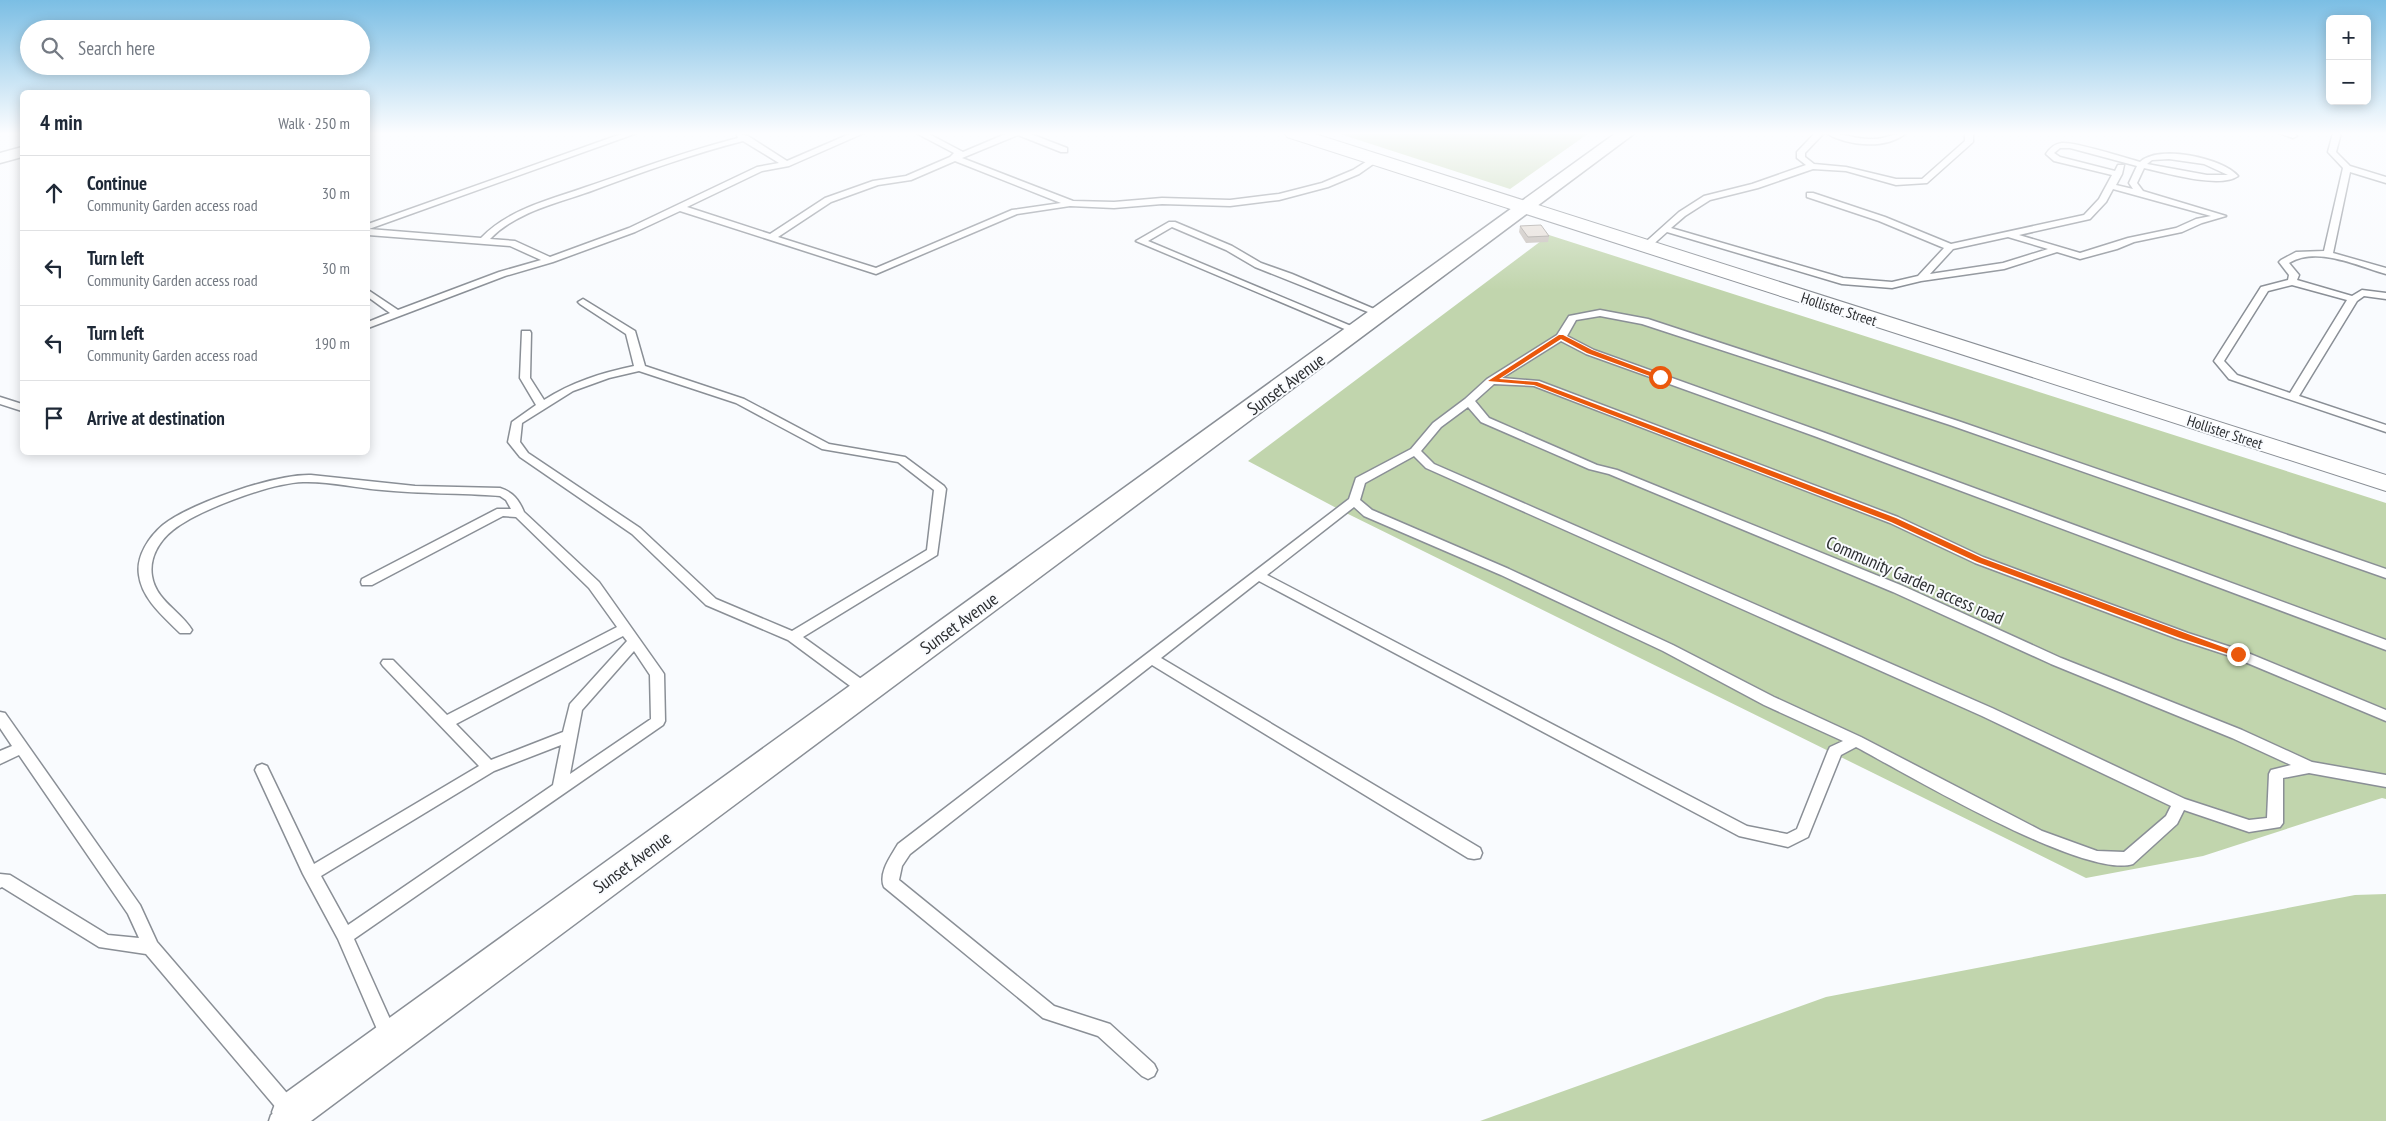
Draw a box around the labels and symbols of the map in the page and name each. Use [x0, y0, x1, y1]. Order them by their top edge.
street label: Hollister Street [1799, 288, 1879, 330]
street label: Sunset Avenue [1243, 348, 1329, 420]
route start [1649, 366, 1672, 389]
street label: Hollister Street [2185, 411, 2265, 453]
street label: Community Garden access road [1823, 530, 2007, 630]
street label: Sunset Avenue [916, 587, 1002, 659]
route end [2227, 643, 2250, 666]
street label: Sunset Avenue [589, 826, 675, 898]

